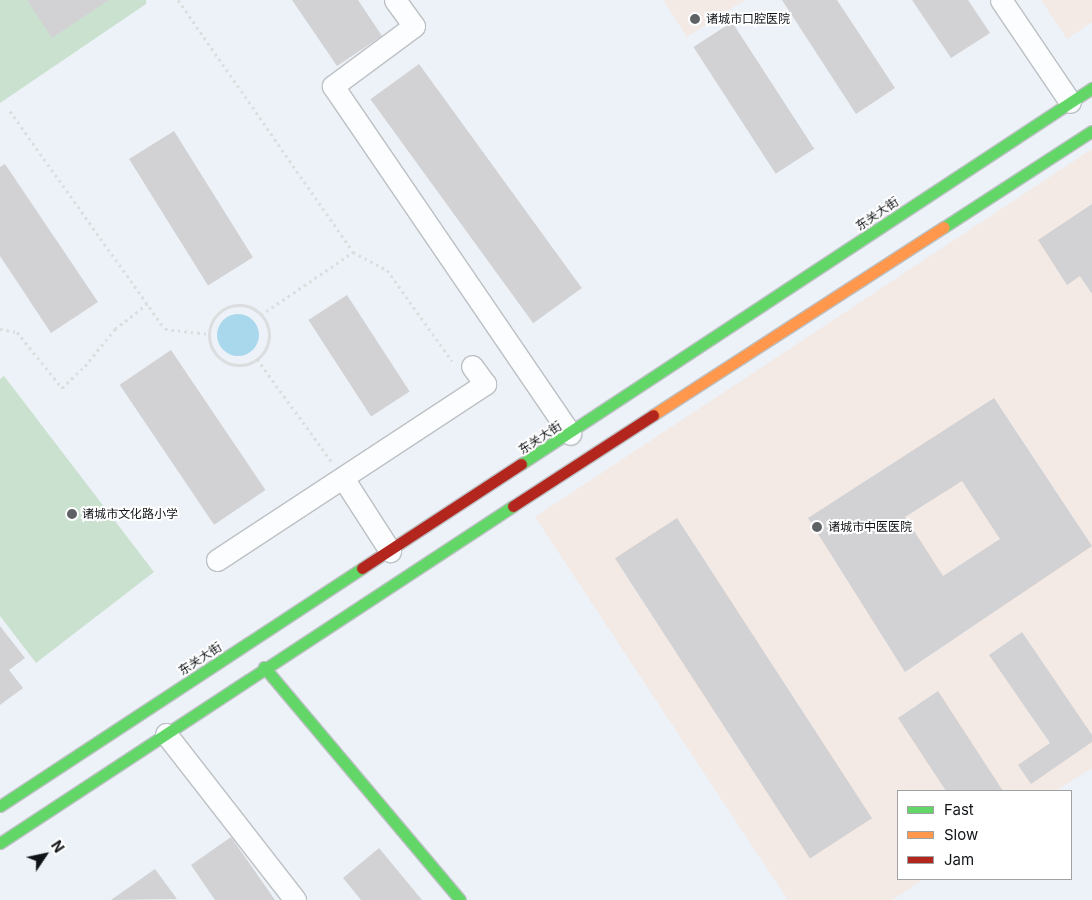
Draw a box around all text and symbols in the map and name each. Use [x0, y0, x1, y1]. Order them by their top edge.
marker: 诸城市口腔医院 [688, 12, 702, 26]
place label: 诸城市口腔医院 [706, 12, 790, 26]
street label: 东关大街 [853, 195, 901, 233]
street label: 东关大街 [516, 419, 564, 457]
place label: 诸城市文化路小学 [82, 507, 178, 521]
marker: 诸城市文化路小学 [66, 508, 78, 520]
marker: 诸城市中医医院 [810, 520, 824, 534]
place label: 诸城市中医医院 [828, 520, 912, 534]
street label: 东关大街 [176, 640, 224, 678]
legend [897, 790, 1072, 880]
text: Fast [944, 800, 974, 819]
text: Slow [944, 825, 978, 844]
north arrow [20, 830, 70, 880]
text: N [48, 837, 68, 856]
text: Jam [944, 850, 974, 869]

